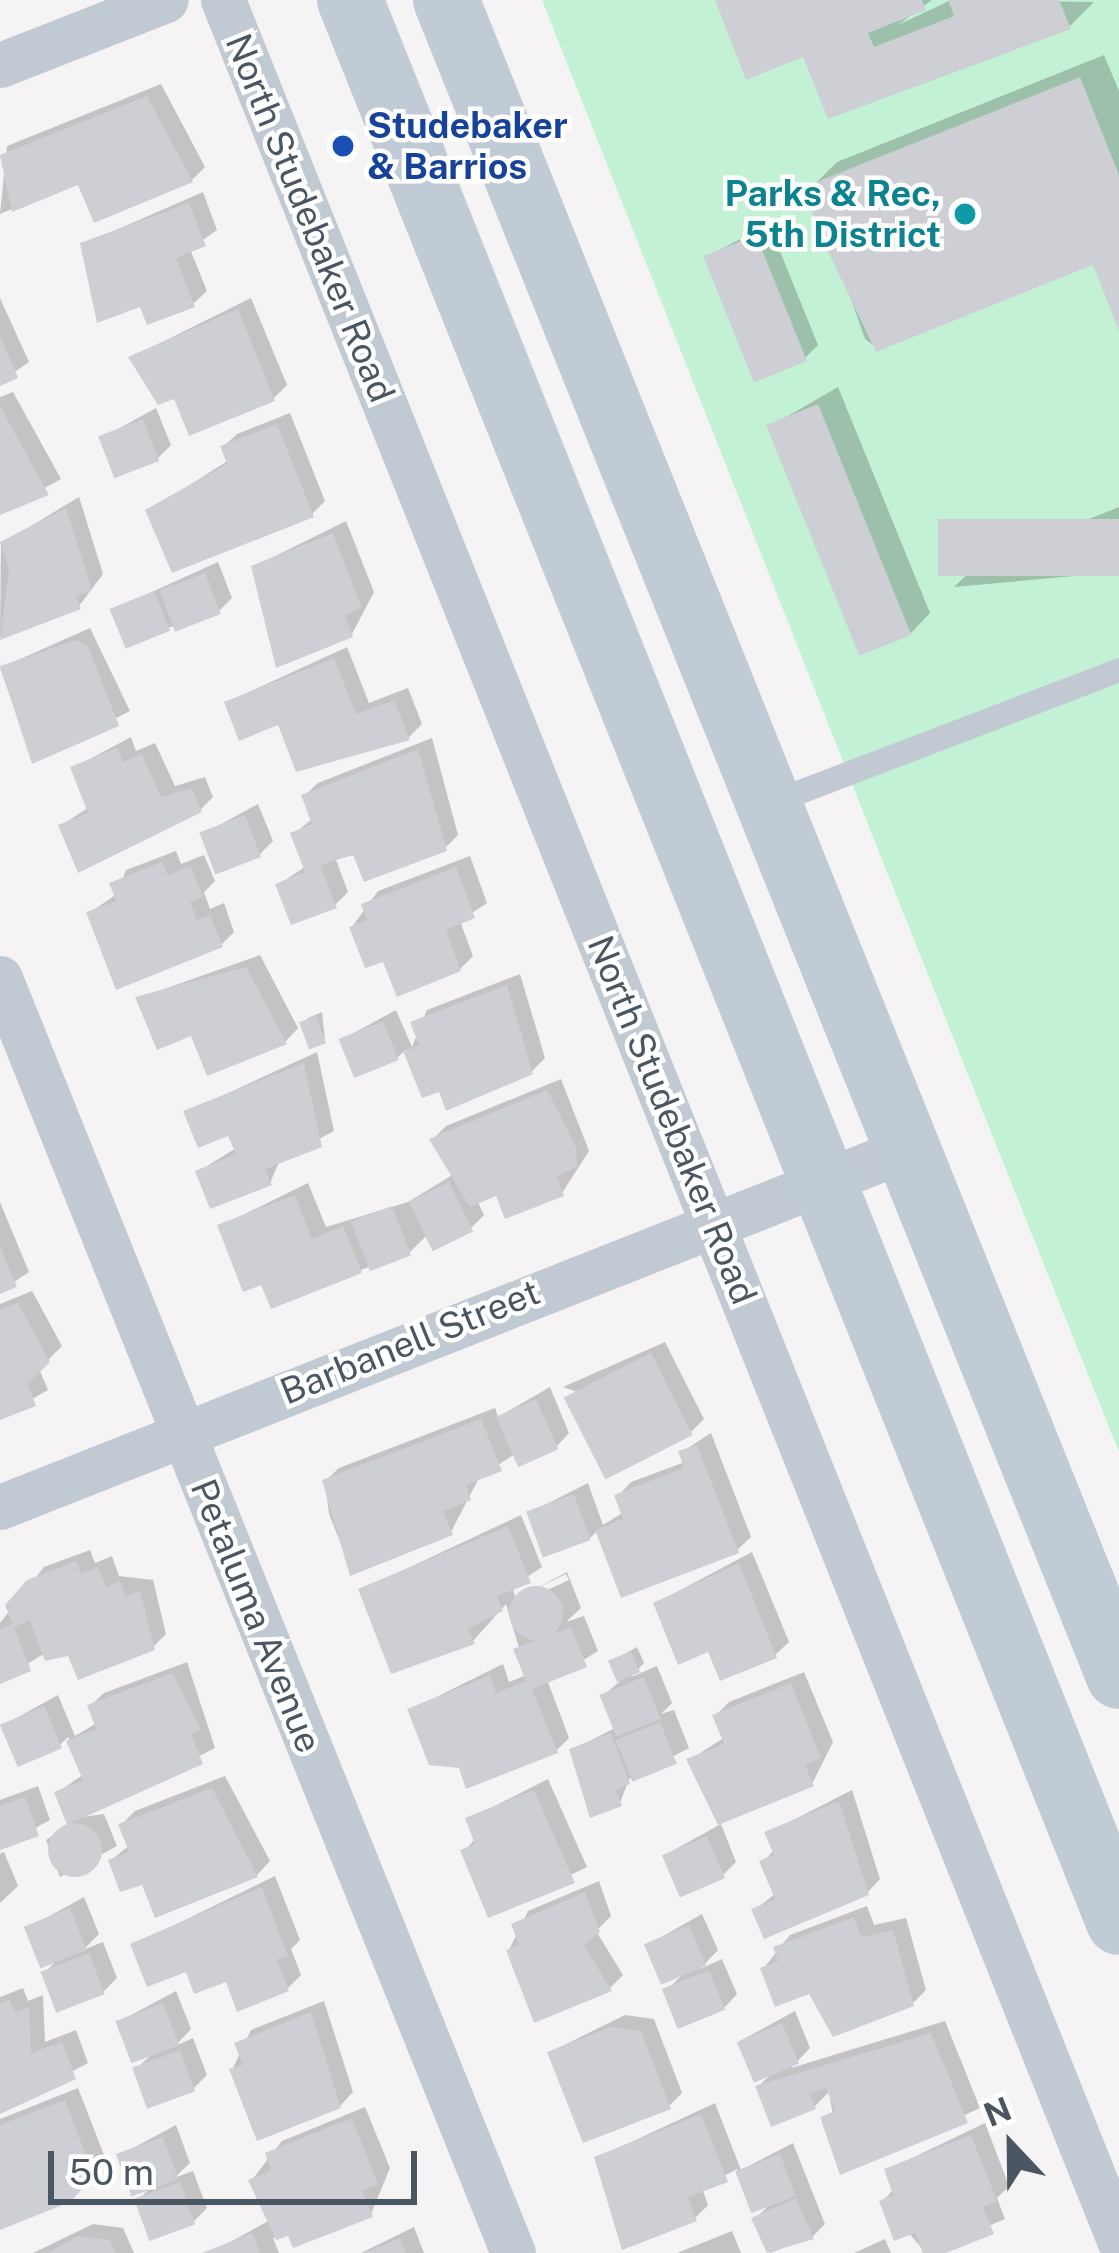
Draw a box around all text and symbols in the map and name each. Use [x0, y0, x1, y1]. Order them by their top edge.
street label: North Studebaker Road [216, 28, 404, 408]
place label: Studebaker & Barrios [367, 103, 568, 188]
marker: Studebaker & Barrios [330, 133, 356, 159]
place label: Parks & Rec, 5th District [724, 171, 941, 256]
marker: Parks & Rec, 5th District [952, 201, 978, 227]
street label: North Studebaker Road [578, 930, 766, 1310]
street label: Barbanell Street [274, 1270, 546, 1414]
street label: Petaluma Avenue [182, 1473, 330, 1759]
north arrow [951, 2085, 1071, 2205]
text: N [978, 2089, 1017, 2134]
scale bar [54, 2127, 423, 2201]
text: 50 m [69, 2151, 154, 2193]

